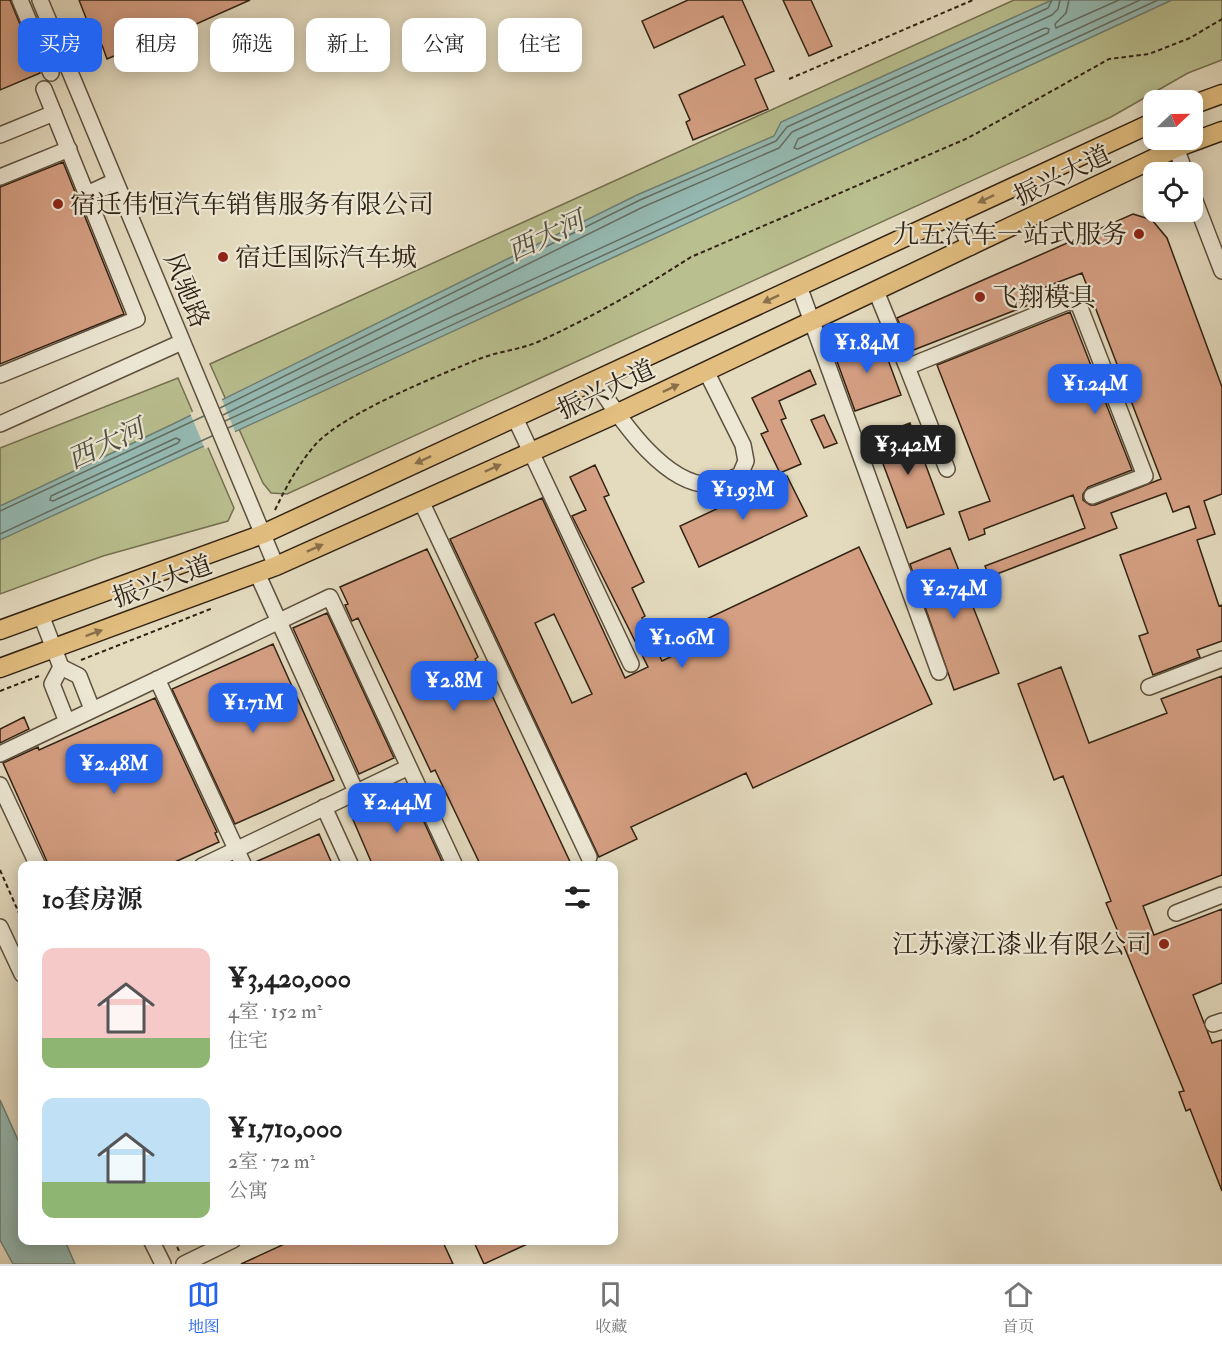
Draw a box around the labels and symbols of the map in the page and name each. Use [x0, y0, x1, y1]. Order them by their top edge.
north arrow [1143, 90, 1203, 150]
street label: 振兴大道 [1009, 139, 1116, 213]
place label: 宿迁伟恒汽车销售服务有限公司 [70, 189, 434, 221]
one-way arrow [978, 195, 995, 204]
marker: 宿迁伟恒汽车销售服务有限公司 [51, 197, 65, 211]
water label: 西大河 [503, 202, 594, 269]
place label: 九五汽车一站式服务 [893, 219, 1127, 251]
marker: 九五汽车一站式服务 [1132, 227, 1146, 241]
place label: 宿迁国际汽车城 [235, 242, 417, 274]
street label: 风驰路 [157, 248, 216, 333]
marker: 宿迁国际汽车城 [216, 250, 230, 264]
place label: 飞翔模具 [992, 282, 1096, 314]
marker: 飞翔模具 [973, 290, 987, 304]
one-way arrow [762, 295, 780, 304]
pin: ¥1.84M [818, 323, 916, 374]
street label: 振兴大道 [553, 353, 660, 426]
pin: ¥1.24M [1046, 364, 1144, 415]
one-way arrow [662, 383, 679, 392]
water label: 西大河 [63, 410, 154, 477]
pin: ¥3.42M [859, 425, 957, 476]
one-way arrow [414, 456, 431, 465]
one-way arrow [485, 464, 502, 473]
pin: ¥1.93M [694, 470, 792, 521]
one-way arrow [307, 543, 325, 553]
street label: 振兴大道 [108, 549, 217, 615]
pin: ¥2.74M [905, 569, 1003, 620]
pin: ¥1.06M [633, 618, 731, 669]
one-way arrow [85, 628, 103, 637]
pin: ¥2.8M [412, 661, 496, 712]
pin: ¥1.71M [204, 683, 302, 734]
pin: ¥2.48M [65, 744, 163, 795]
pin: ¥2.44M [348, 783, 446, 834]
place label: 江苏濠江漆业有限公司 [892, 929, 1152, 961]
marker: 江苏濠江漆业有限公司 [1157, 937, 1171, 951]

